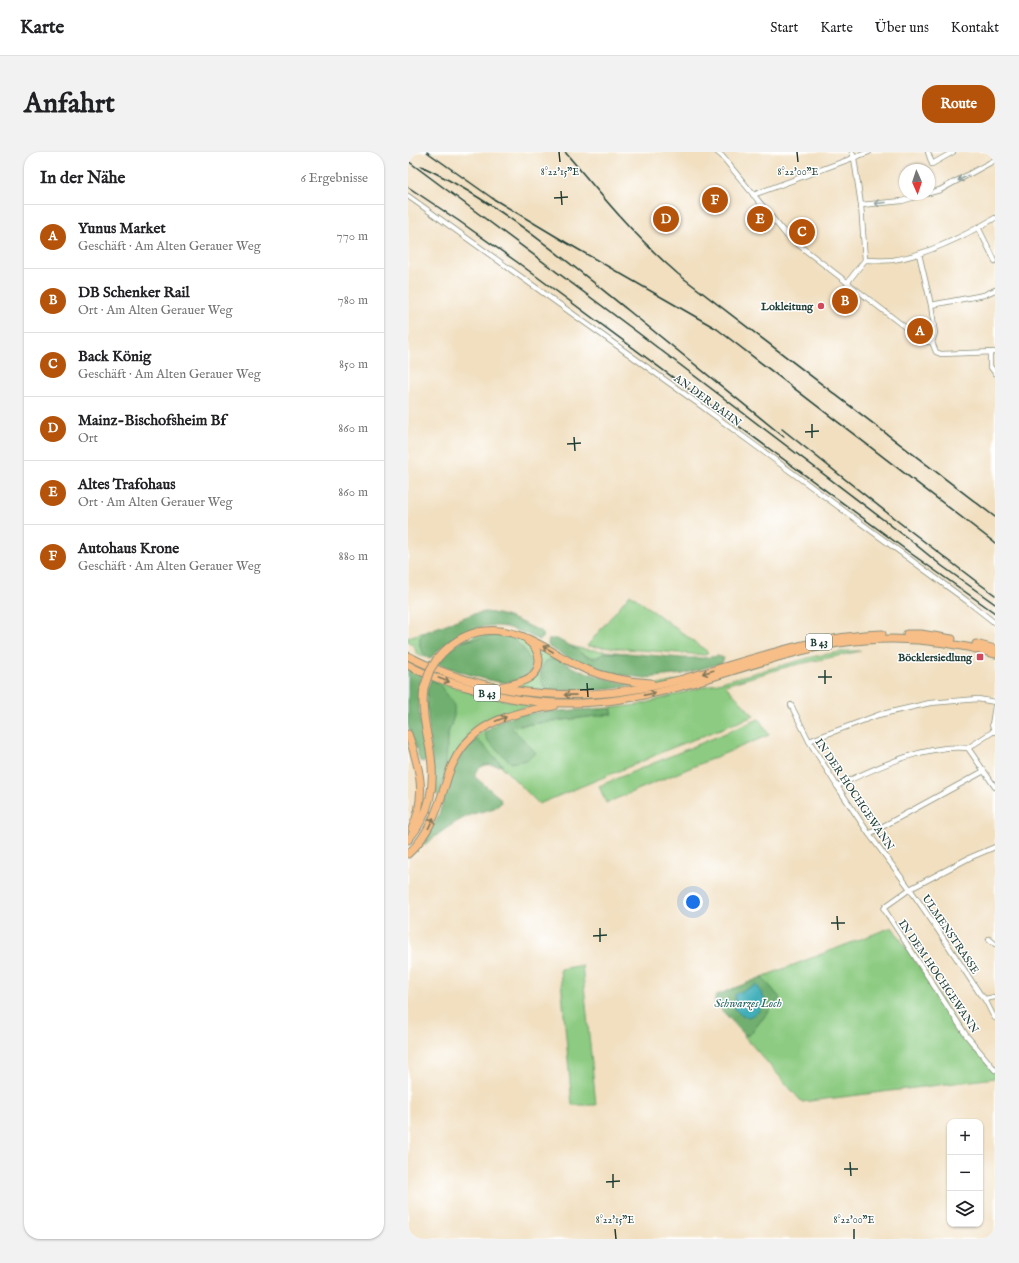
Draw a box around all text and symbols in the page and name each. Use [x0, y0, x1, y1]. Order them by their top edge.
text: Karte [20, 16, 64, 40]
text: Start [770, 19, 798, 37]
text: Karte [820, 19, 853, 37]
text: Über uns [875, 19, 929, 37]
text: Kontakt [951, 19, 999, 37]
button: Route [922, 85, 995, 123]
text: Anfahrt [24, 87, 115, 122]
north arrow [899, 164, 935, 200]
text: 8°22'15"E [541, 166, 579, 179]
text: 8°22'00"E [778, 166, 819, 179]
text: In der Nähe [40, 168, 125, 189]
text: 6 Ergebnisse [300, 170, 368, 187]
one-way arrow [957, 174, 969, 182]
pin: F [702, 185, 728, 215]
one-way arrow [874, 199, 887, 207]
pin: D [653, 204, 679, 234]
pin: E [747, 204, 773, 234]
pin: C [789, 217, 815, 247]
text: Yunus Market [78, 219, 166, 238]
text: A [49, 228, 57, 245]
text: 770 m [337, 228, 368, 245]
text: Geschäft · Am Alten Gerauer Weg [78, 238, 261, 255]
text: DB Schenker Rail [78, 283, 190, 302]
pin: B [832, 286, 858, 316]
text: B [49, 292, 57, 309]
text: 780 m [338, 292, 368, 309]
place label: Lokleitung [760, 300, 814, 314]
marker: Lokleitung [816, 301, 826, 311]
text: Ort · Am Alten Gerauer Weg [78, 302, 233, 319]
pin: A [907, 316, 933, 346]
text: Back König [78, 347, 151, 366]
text: C [48, 356, 58, 373]
text: 850 m [339, 356, 368, 373]
text: Geschäft · Am Alten Gerauer Weg [78, 366, 261, 383]
street label: AN DER BAHN [670, 371, 744, 430]
text: Mainz-Bischofsheim Bf [78, 411, 226, 430]
text: D [48, 420, 58, 437]
text: 860 m [338, 420, 368, 437]
text: Ort [78, 430, 98, 447]
text: Altes Trafohaus [78, 475, 175, 494]
text: E [48, 484, 58, 501]
text: 860 m [338, 484, 368, 501]
text: Ort · Am Alten Gerauer Weg [78, 494, 233, 511]
text: Autohaus Krone [78, 539, 179, 558]
text: F [49, 548, 57, 565]
text: 880 m [339, 548, 368, 565]
text: Geschäft · Am Alten Gerauer Weg [78, 558, 261, 575]
road number: B 43 [806, 634, 832, 650]
one-way arrow [542, 645, 554, 653]
place label: Böcklersiedlung [898, 651, 973, 665]
marker: Böcklersiedlung [975, 652, 985, 662]
one-way arrow [701, 669, 714, 676]
one-way arrow [438, 676, 450, 684]
road number: B 43 [474, 685, 500, 701]
one-way arrow [643, 690, 656, 698]
one-way arrow [564, 691, 577, 699]
one-way arrow [494, 715, 506, 722]
street label: IN DER HOCHGEWANN [811, 736, 897, 854]
one-way arrow [428, 817, 435, 829]
your location [683, 892, 703, 912]
street label: ULMENSTRASSE [918, 892, 982, 977]
street label: IN DEM HOCHGEWANN [895, 917, 982, 1036]
water label: Schwarzes Loch [714, 996, 782, 1011]
map controls [947, 1119, 983, 1227]
button: + [947, 1119, 983, 1155]
button: − [947, 1155, 983, 1191]
button: layers [947, 1191, 983, 1227]
text: 8°22'15"E [596, 1214, 634, 1227]
text: 8°22'00"E [834, 1214, 875, 1227]

